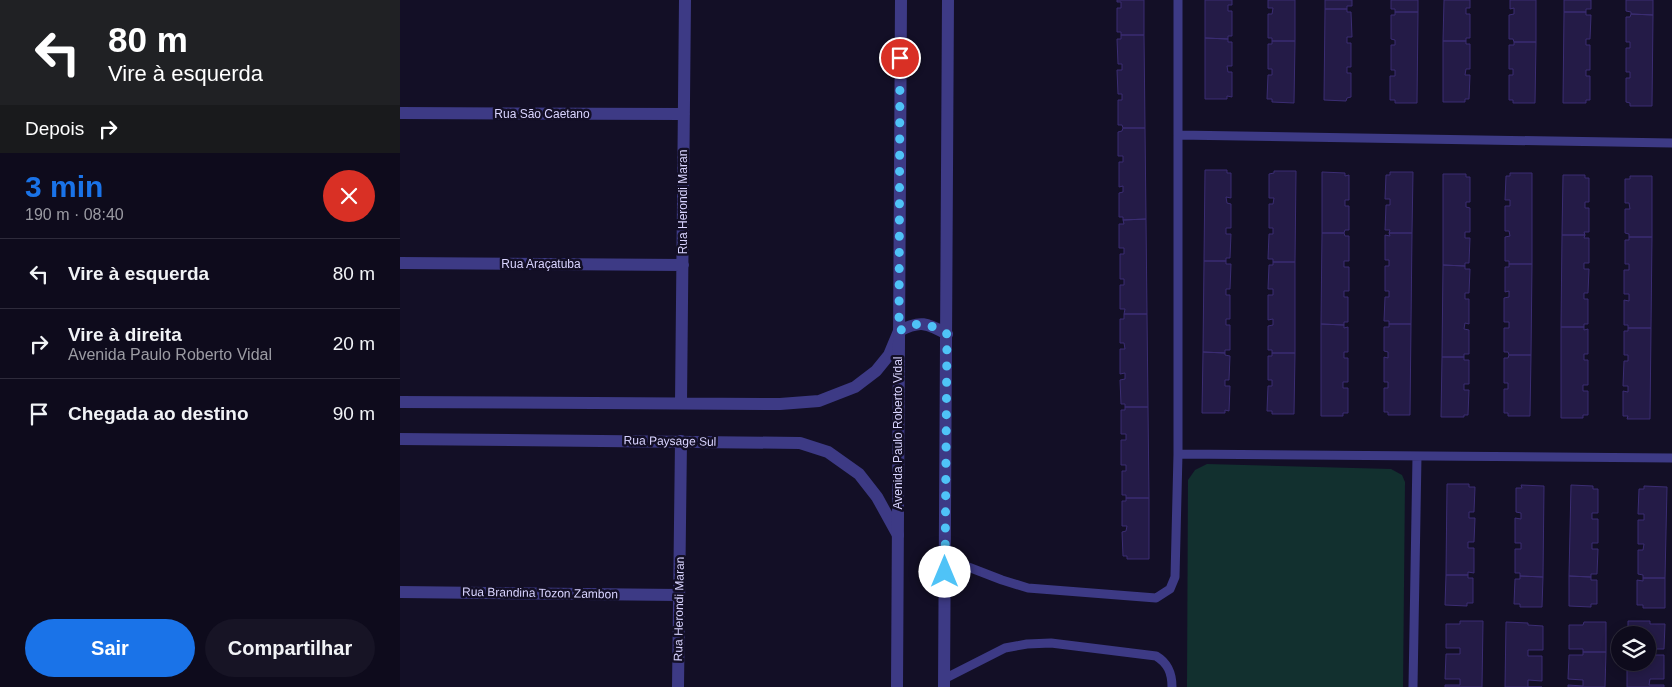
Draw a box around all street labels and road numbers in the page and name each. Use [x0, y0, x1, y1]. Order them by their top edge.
street label: Rua São Caetano [494, 107, 590, 121]
street label: Rua Herondi Maran [676, 150, 690, 254]
street label: Rua Araçatuba [501, 257, 581, 271]
street label: Avenida Paulo Roberto Vidal [891, 357, 905, 510]
street label: Rua Paysage Sul [624, 433, 716, 449]
street label: Rua Herondi Maran [671, 557, 687, 661]
street label: Rua Brandina Tozon Zambon [462, 585, 618, 601]

